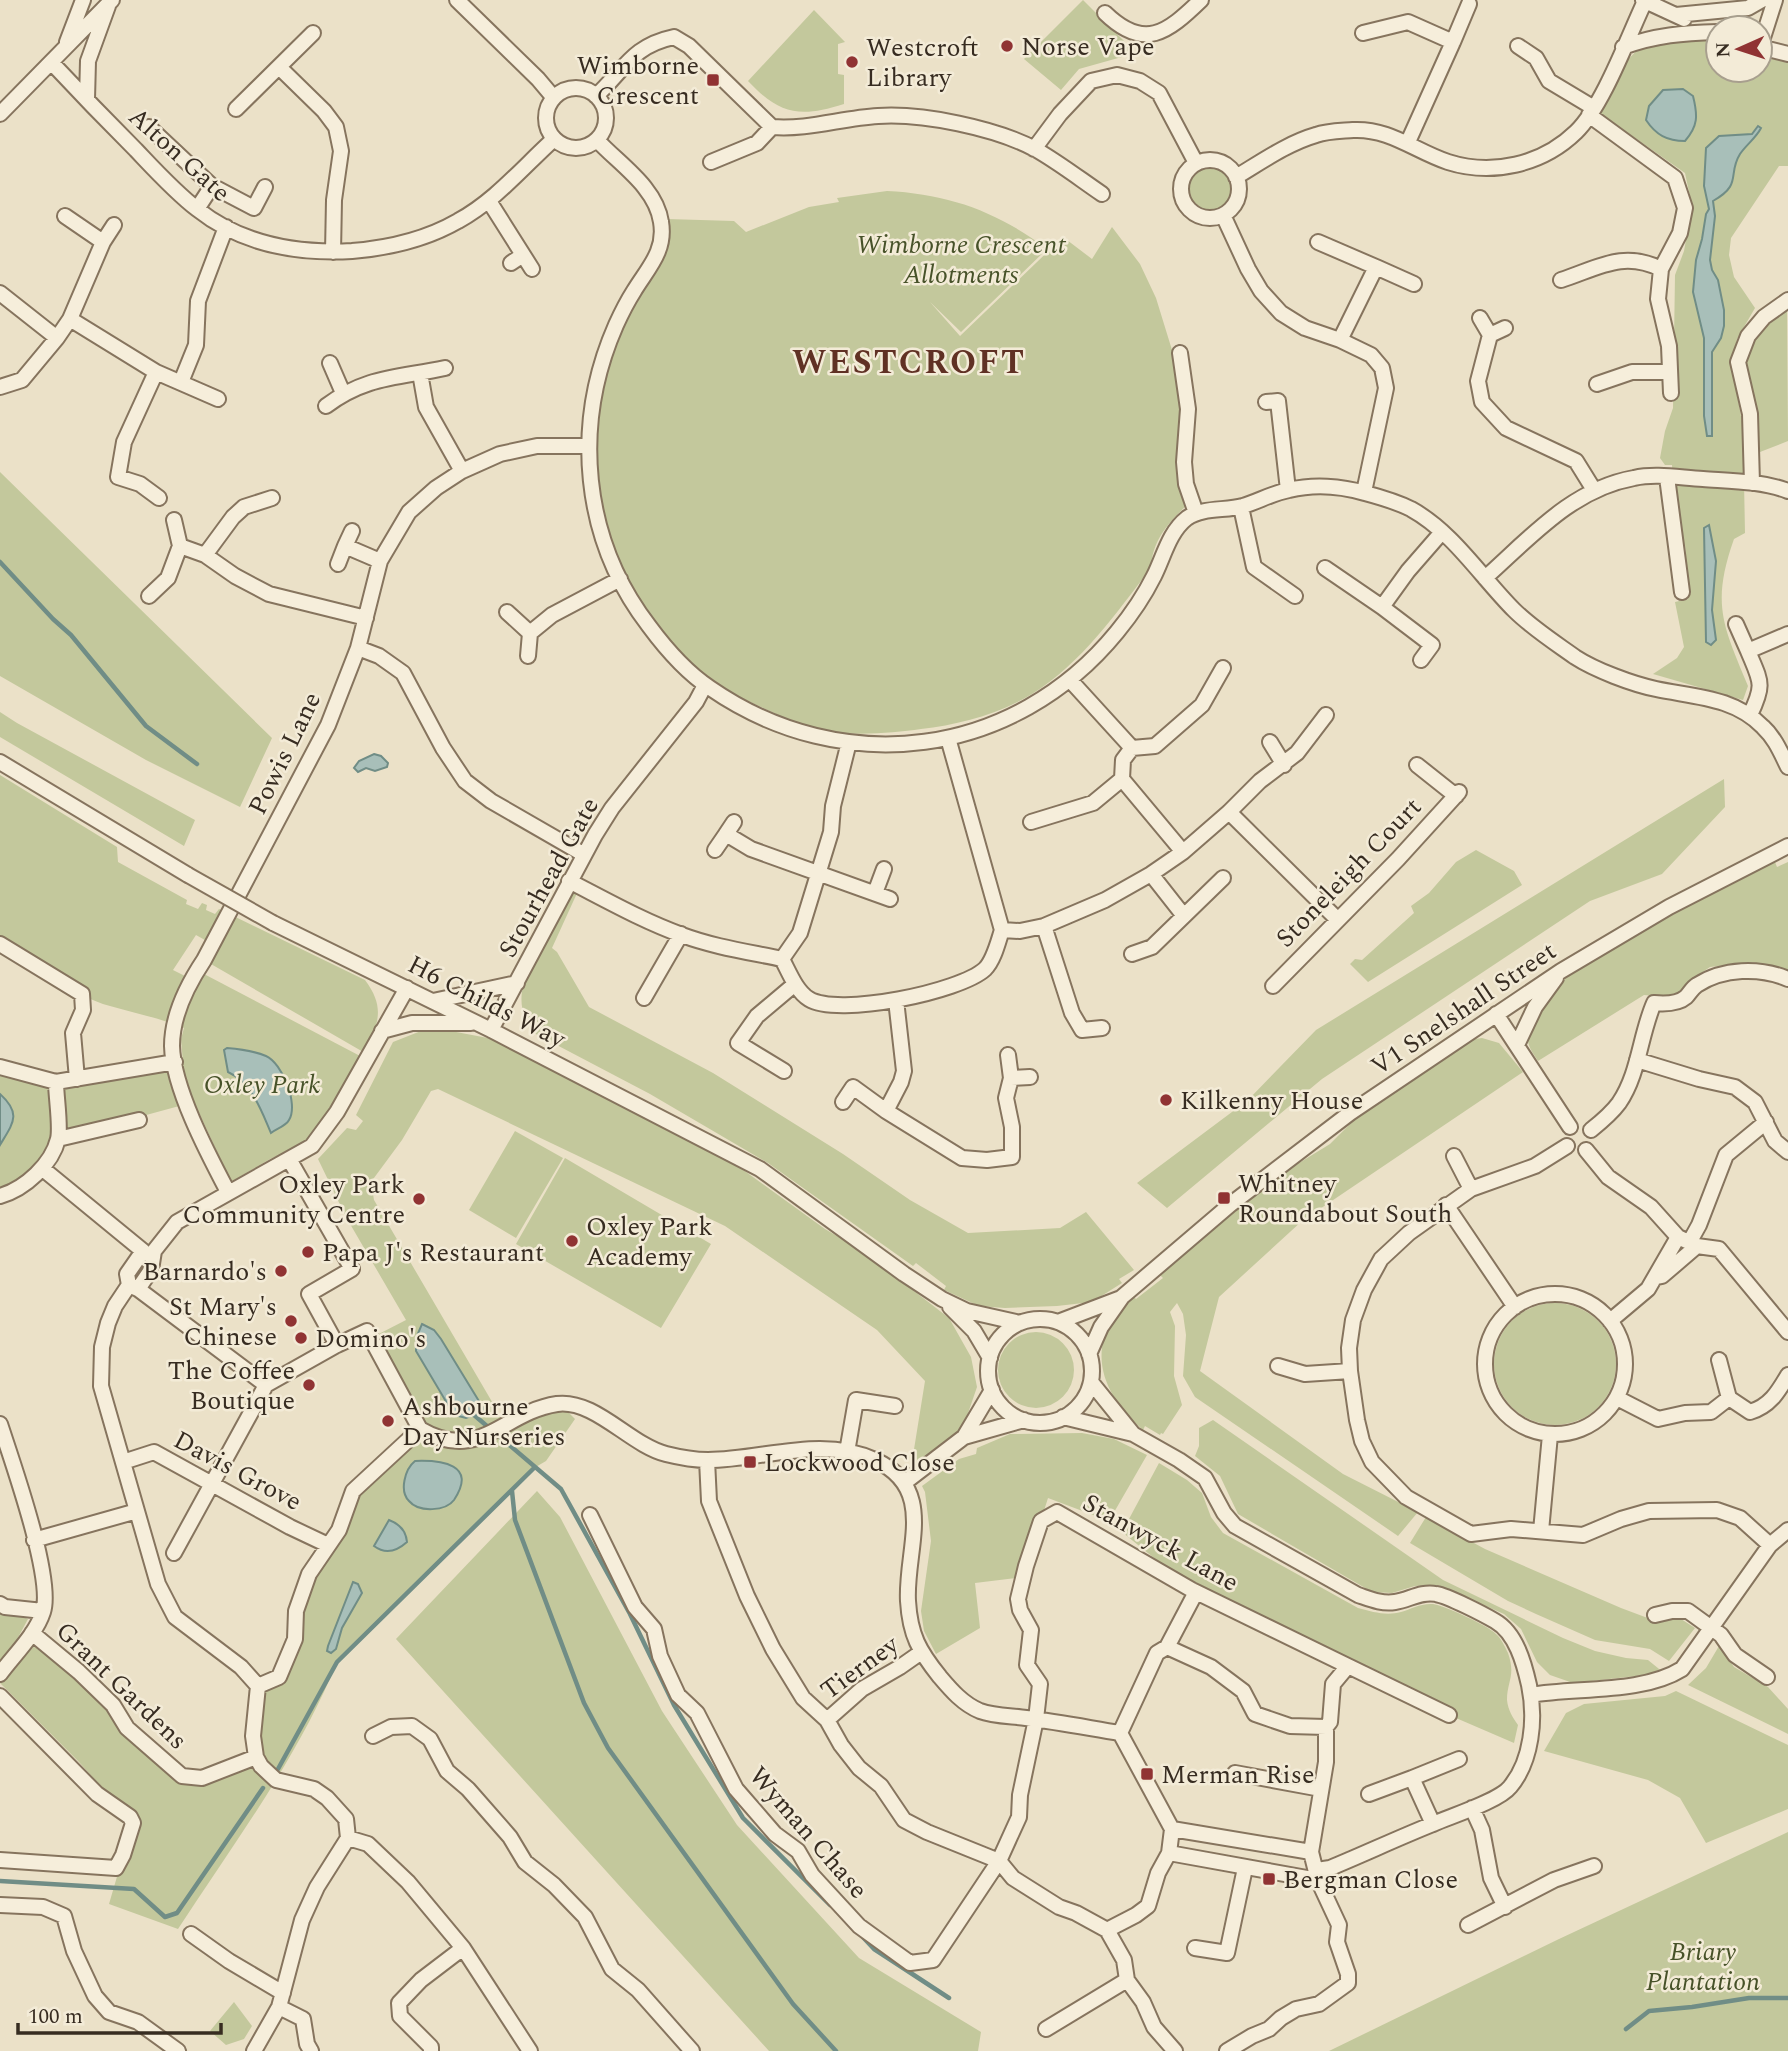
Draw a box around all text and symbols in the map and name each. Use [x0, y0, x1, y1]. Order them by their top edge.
north arrow [1704, 14, 1774, 84]
place label: Norse Vape [1021, 27, 1155, 67]
place label: Westcroft Library [866, 28, 979, 98]
marker: Norse Vape [999, 38, 1015, 54]
text: N [1709, 41, 1738, 58]
place label: Wimborne Crescent [577, 46, 699, 116]
marker: Westcroft Library [844, 54, 860, 70]
marker: Wimborne Crescent [705, 72, 721, 88]
street label: Alton Gate [119, 98, 240, 212]
park label: Wimborne Crescent Allotments [856, 225, 1066, 295]
district label: WESTCROFT [792, 338, 1026, 388]
street label: Powis Lane [238, 685, 332, 822]
street label: Stoneleigh Court [1266, 788, 1431, 957]
street label: Stourhead Gate [488, 790, 610, 965]
street label: V1 Snelshall Street [1363, 932, 1565, 1086]
street label: H6 Childs Way [401, 945, 574, 1060]
park label: Oxley Park [204, 1065, 320, 1105]
place label: Kilkenny House [1180, 1081, 1363, 1121]
marker: Kilkenny House [1158, 1092, 1174, 1108]
place label: Whitney Roundabout South [1238, 1164, 1452, 1234]
place label: Oxley Park Community Centre [182, 1165, 405, 1235]
marker: Whitney Roundabout South [1216, 1190, 1232, 1206]
marker: Oxley Park Community Centre [411, 1191, 427, 1207]
place label: Oxley Park Academy [586, 1207, 713, 1277]
place label: Papa J's Restaurant [322, 1233, 544, 1273]
marker: Oxley Park Academy [564, 1233, 580, 1249]
marker: Papa J's Restaurant [300, 1244, 316, 1260]
place label: Barnardo's [143, 1252, 267, 1292]
marker: Barnardo's [273, 1263, 289, 1279]
place label: St Mary's Chinese [169, 1287, 277, 1357]
marker: St Mary's Chinese [283, 1313, 299, 1329]
place label: Domino's [315, 1319, 426, 1359]
marker: Domino's [293, 1330, 309, 1346]
place label: The Coffee Boutique [167, 1351, 295, 1421]
marker: The Coffee Boutique [301, 1377, 317, 1393]
place label: Ashbourne Day Nurseries [402, 1387, 566, 1457]
marker: Ashbourne Day Nurseries [380, 1413, 396, 1429]
street label: Davis Grove [166, 1420, 309, 1522]
place label: Lockwood Close [764, 1443, 955, 1483]
marker: Lockwood Close [742, 1454, 758, 1470]
street label: Stanwyck Lane [1075, 1483, 1246, 1602]
street label: Grant Gardens [46, 1612, 197, 1759]
street label: Tierney [812, 1625, 908, 1710]
place label: Merman Rise [1161, 1755, 1315, 1795]
street label: Wyman Chase [739, 1757, 877, 1908]
marker: Merman Rise [1139, 1766, 1155, 1782]
place label: Bergman Close [1283, 1860, 1458, 1900]
marker: Bergman Close [1261, 1871, 1277, 1887]
park label: Briary Plantation [1646, 1932, 1760, 2002]
scale bar [18, 1992, 220, 2036]
text: 100 m [28, 2001, 83, 2033]

